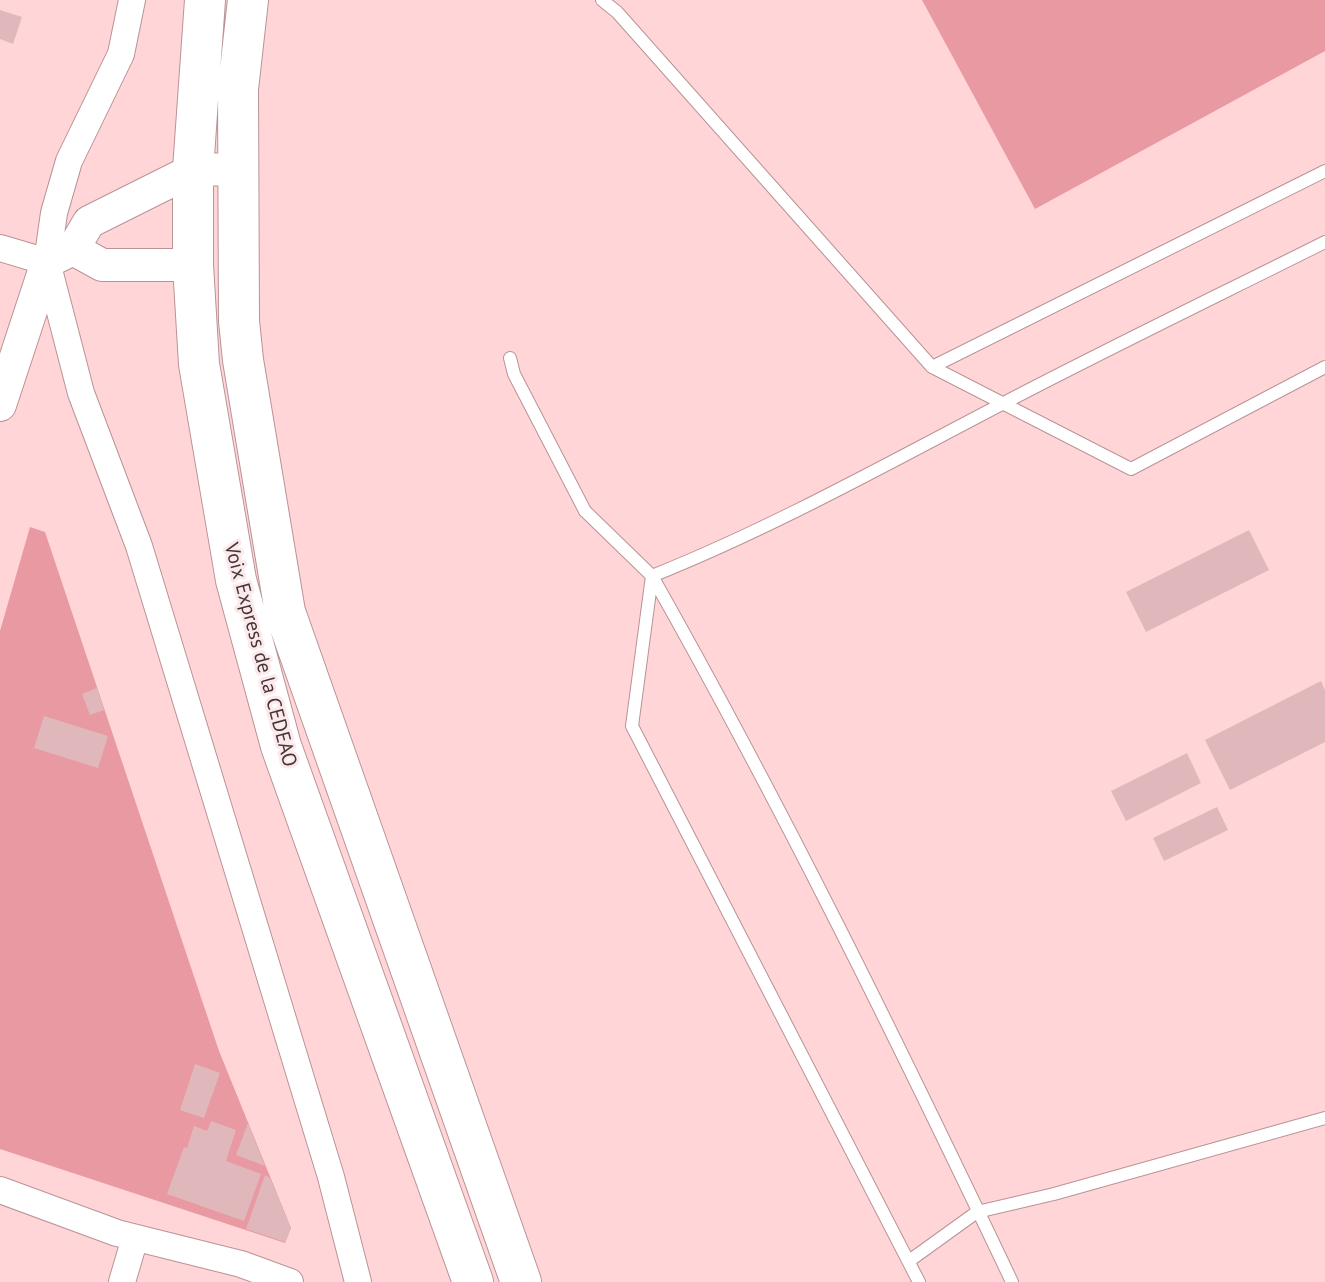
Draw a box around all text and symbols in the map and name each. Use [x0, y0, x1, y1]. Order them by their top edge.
street label: Voix Express de la CEDEAO [219, 540, 301, 770]

